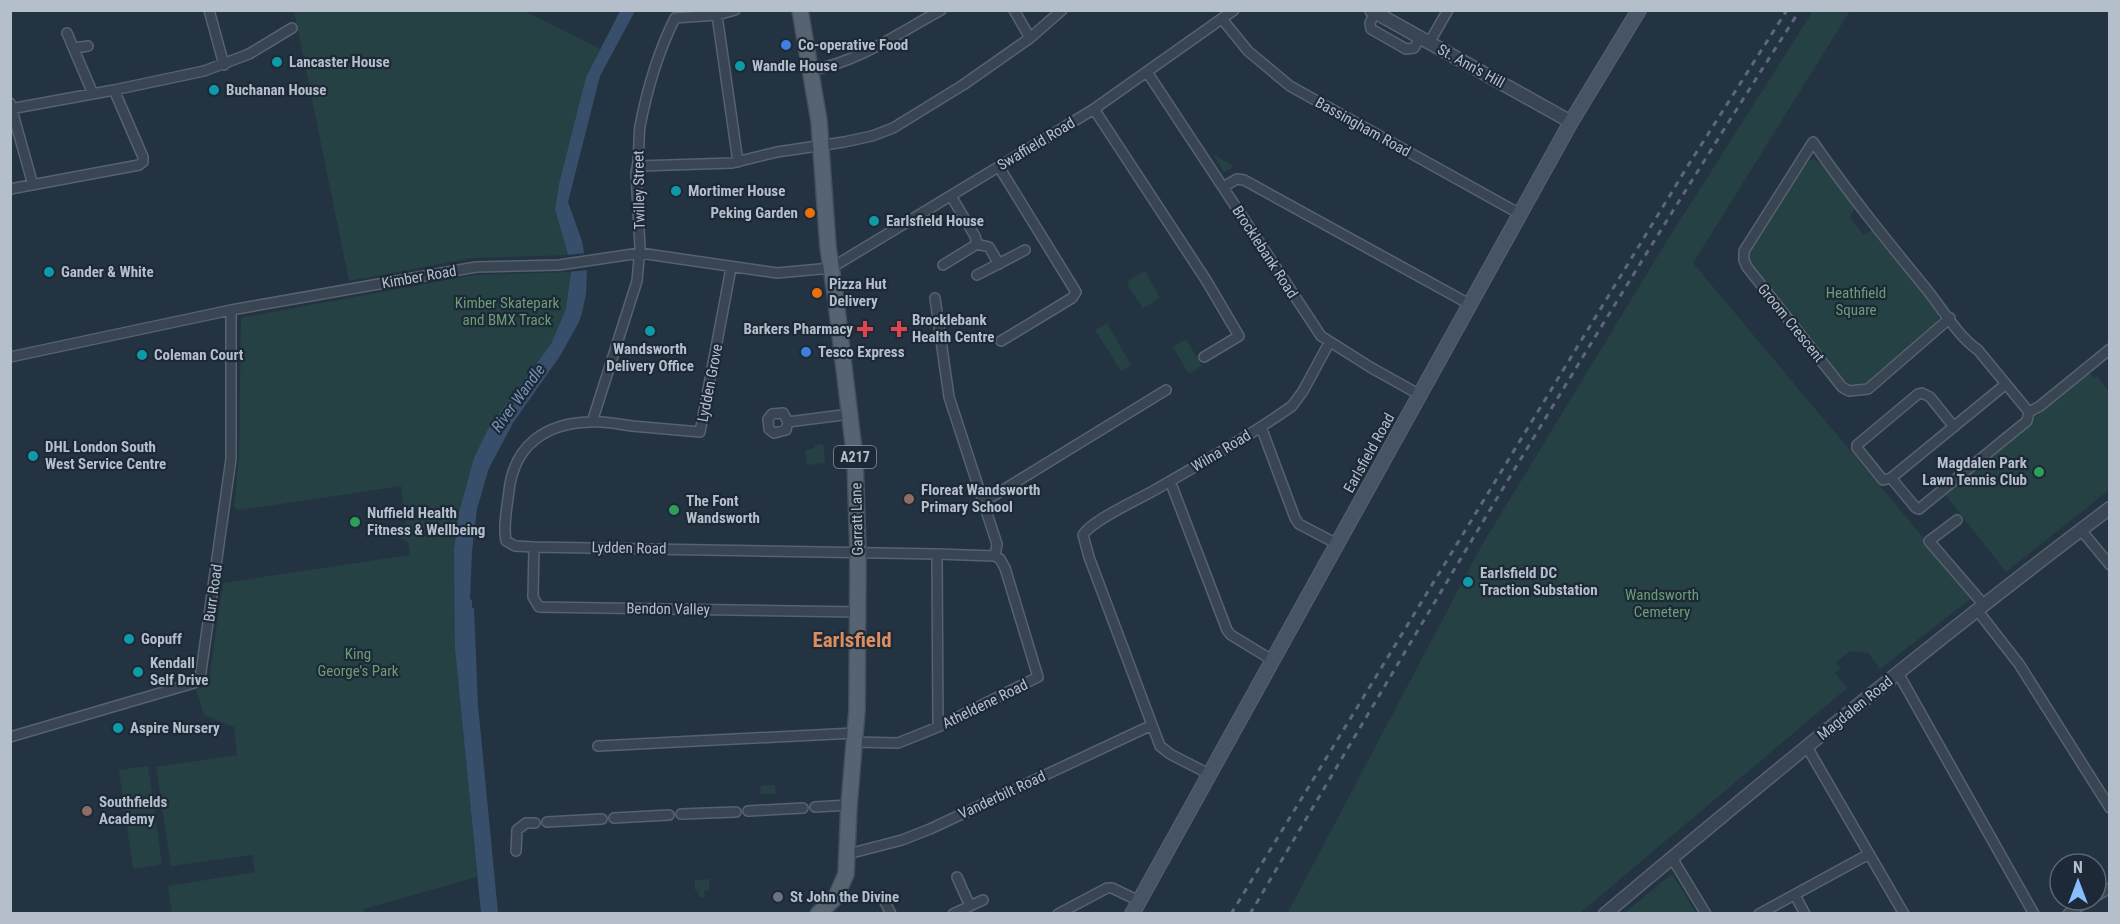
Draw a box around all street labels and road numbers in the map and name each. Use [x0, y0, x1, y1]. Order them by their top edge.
street label: St. Ann's Hill [1434, 40, 1508, 92]
street label: Bassingham Road [1312, 93, 1414, 161]
street label: Swaffield Road [994, 114, 1078, 174]
street label: Twilley Street [629, 150, 649, 230]
street label: Brocklebank Road [1228, 202, 1302, 302]
street label: Kimber Road [380, 262, 458, 292]
street label: Groom Crescent [1754, 280, 1828, 366]
street label: Lydden Grove [694, 343, 726, 423]
street label: Earlsfield Road [1340, 410, 1398, 496]
street label: Wilna Road [1188, 426, 1254, 476]
road number: A217 [834, 446, 876, 468]
street label: Garratt Lane [847, 482, 867, 556]
street label: Lydden Road [591, 538, 667, 558]
street label: Burr Road [200, 563, 226, 623]
street label: Bendon Valley [626, 599, 710, 619]
street label: Magdalen Road [1814, 672, 1896, 744]
street label: Atheldene Road [939, 676, 1031, 732]
street label: Vanderbilt Road [956, 767, 1048, 823]

